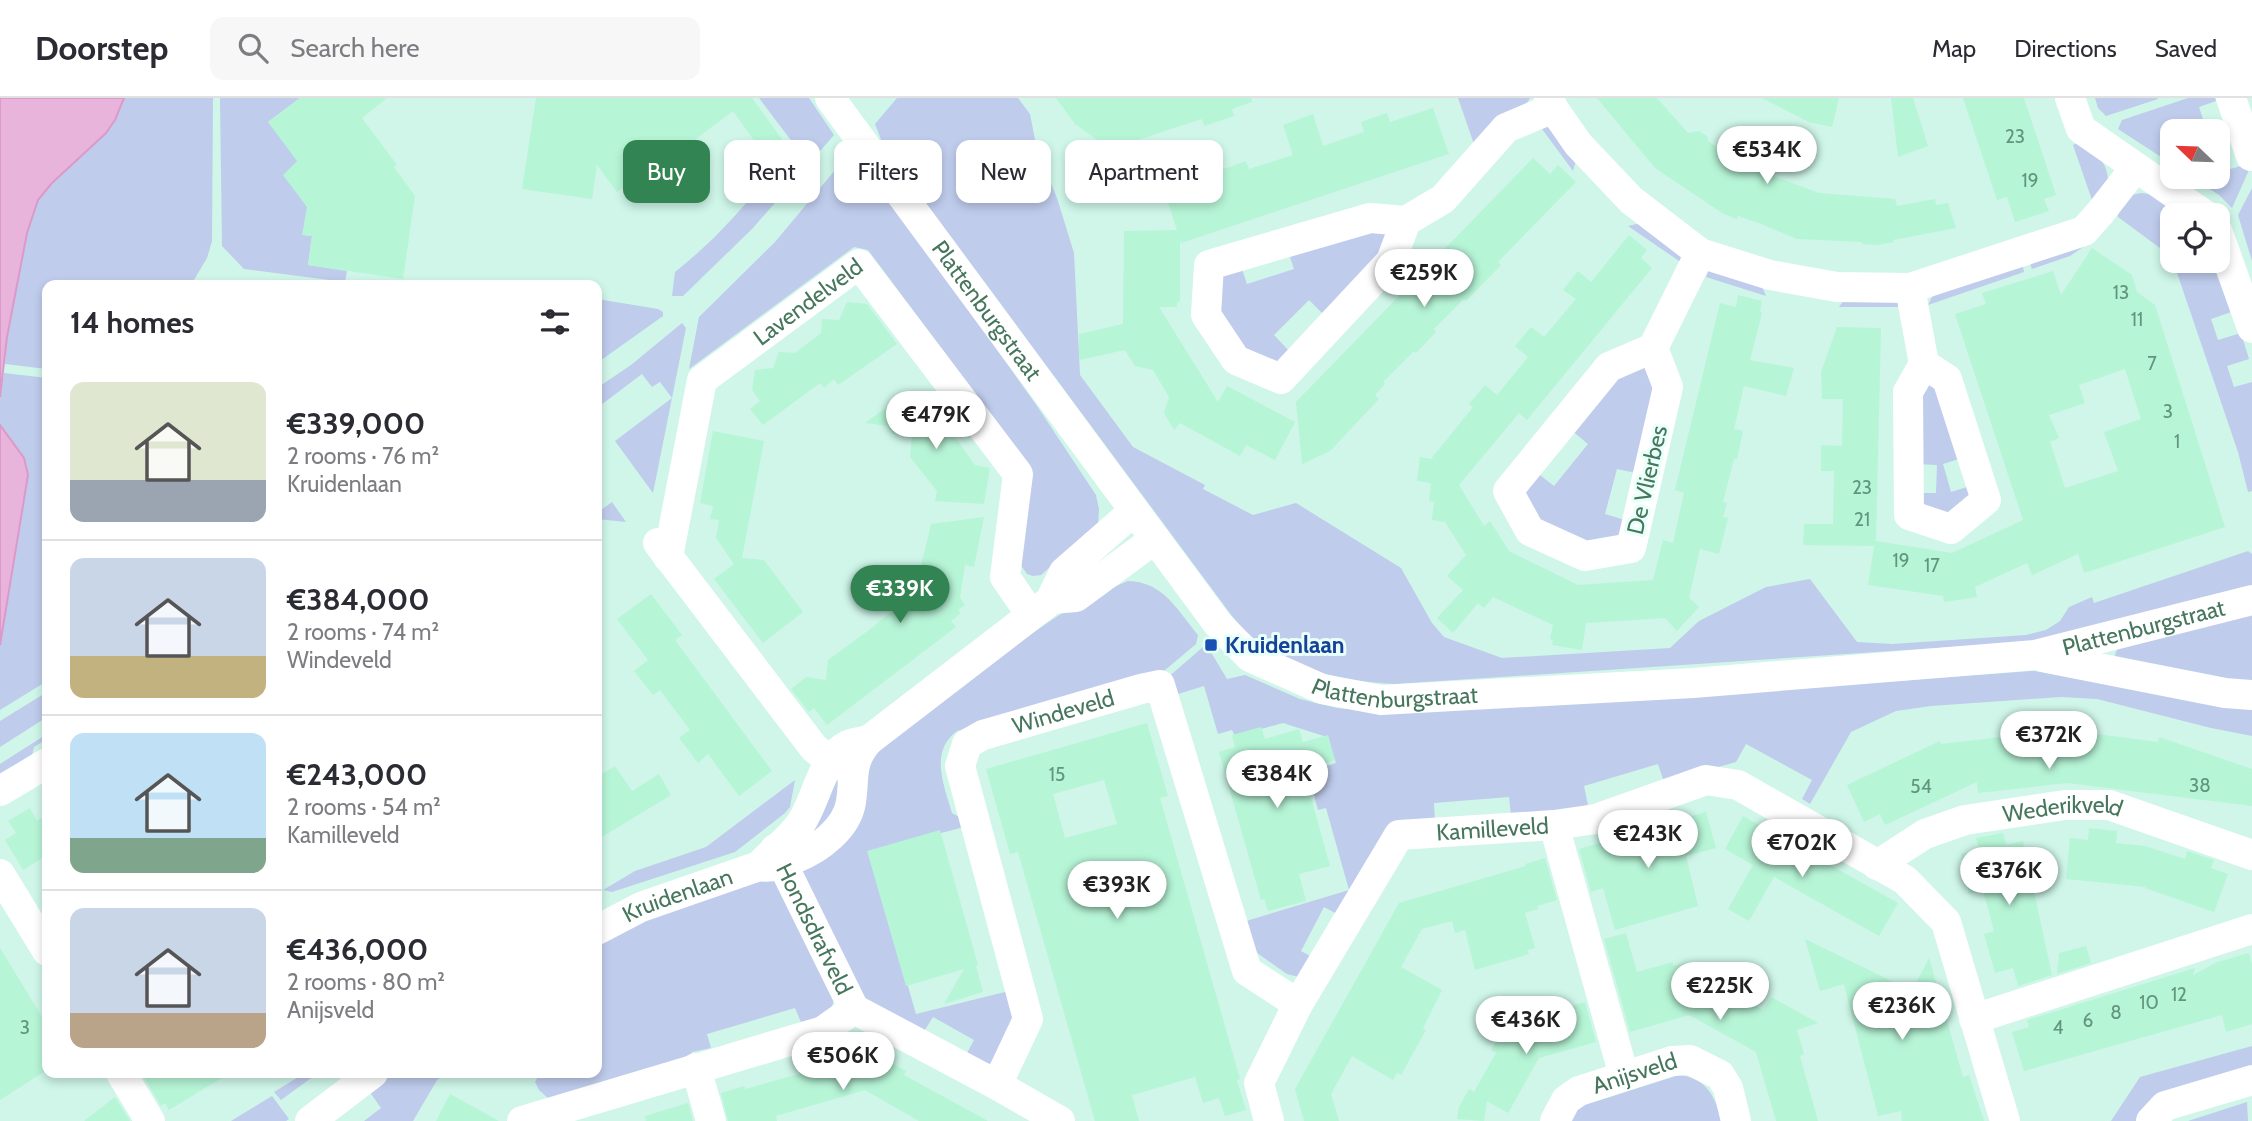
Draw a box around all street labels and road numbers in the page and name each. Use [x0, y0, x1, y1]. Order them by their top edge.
street label: Plattenburgstraat [926, 235, 1048, 386]
street label: Lavendelveld [748, 252, 868, 351]
street label: De Vlierbes [1621, 423, 1673, 537]
street label: Plattenburgstraat [2059, 593, 2228, 662]
street label: Plattenburgstraat [1307, 672, 1479, 714]
street label: Windeveld [1009, 684, 1118, 740]
street label: Wederikveld [2001, 791, 2127, 828]
street label: Kamilleveld [1435, 811, 1550, 847]
street label: Hondsdrafveld [770, 858, 859, 999]
street label: Kruidenlaan [618, 862, 736, 928]
street label: Anijsveld [1589, 1046, 1681, 1100]

